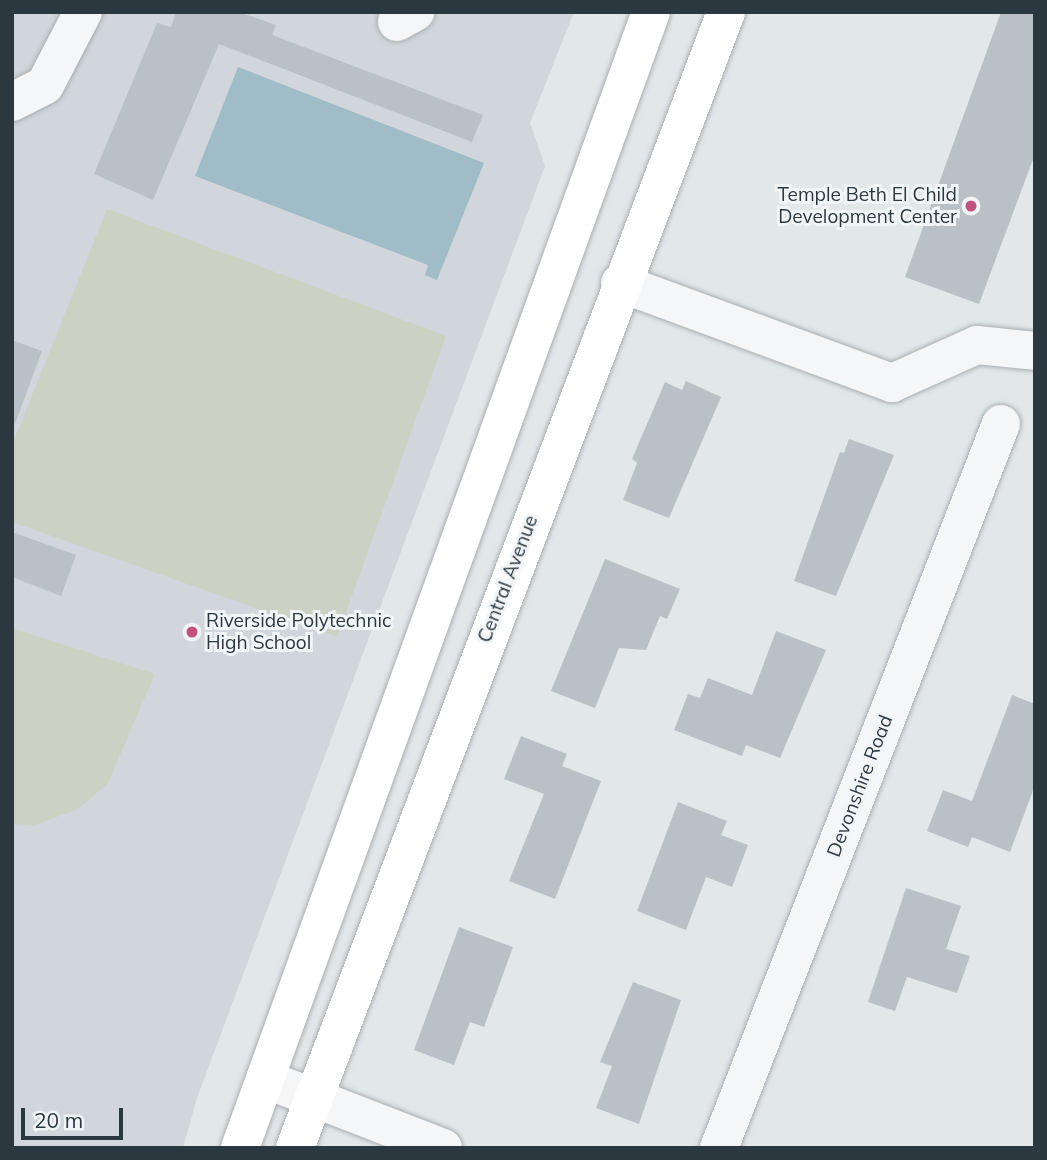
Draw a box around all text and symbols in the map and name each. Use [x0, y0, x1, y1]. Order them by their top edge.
place label: Temple Beth El Child Development Center [778, 184, 957, 228]
marker: Temple Beth El Child Development Center [963, 198, 979, 214]
street label: Central Avenue [473, 512, 543, 646]
place label: Riverside Polytechnic High School [206, 610, 391, 654]
marker: Riverside Polytechnic High School [184, 624, 200, 640]
street label: Devonshire Road [822, 712, 898, 860]
scale bar [24, 1094, 126, 1138]
text: 20 m [34, 1107, 83, 1133]

